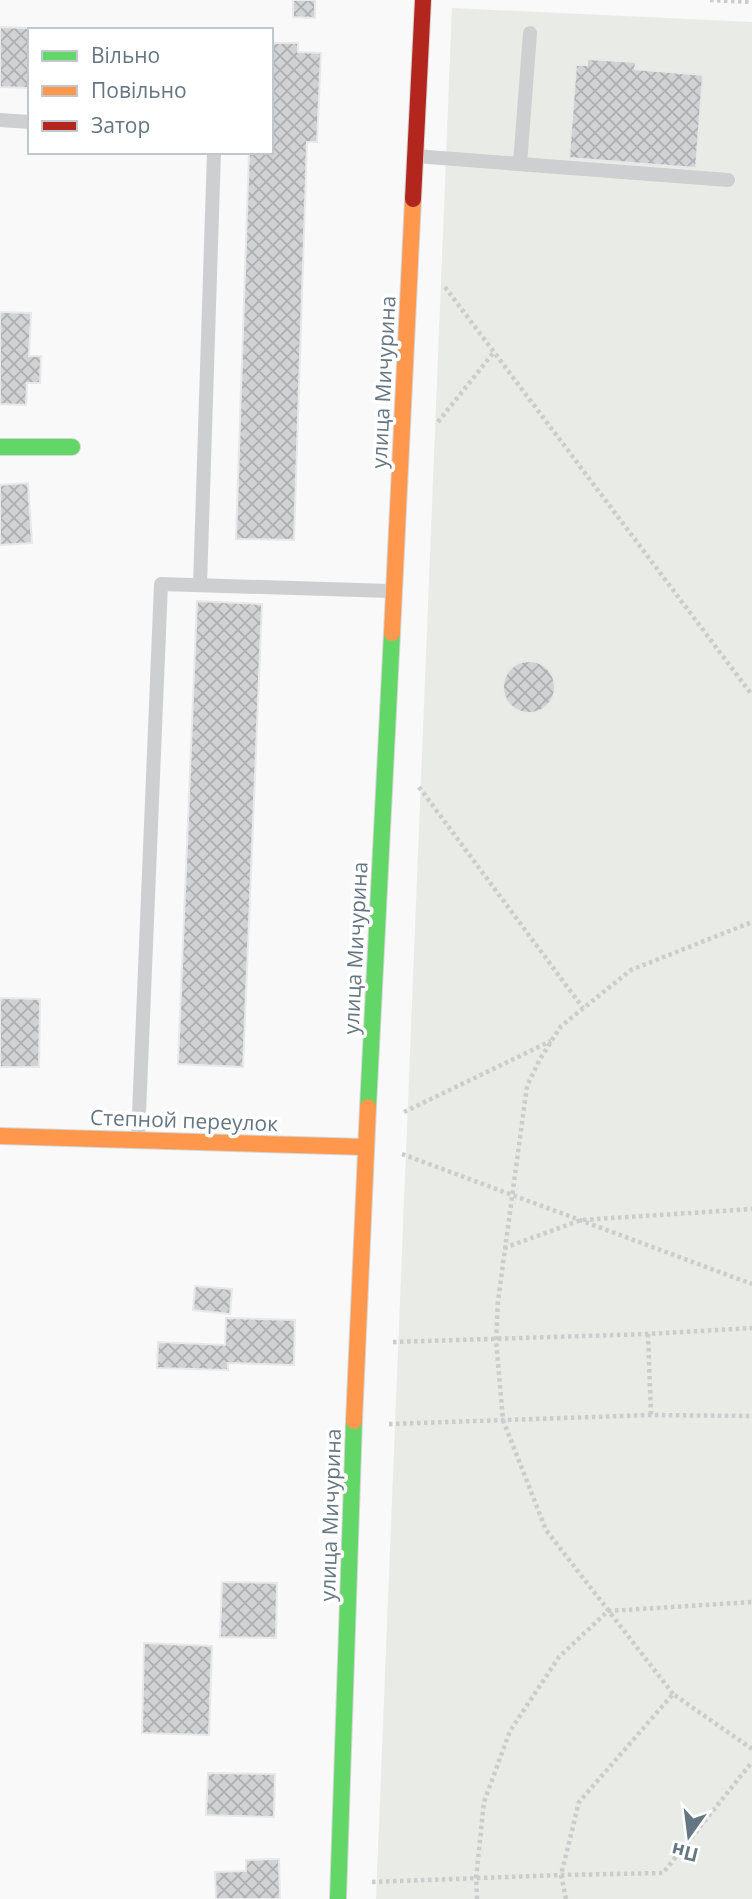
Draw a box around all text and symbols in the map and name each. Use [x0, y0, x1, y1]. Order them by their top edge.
legend [28, 28, 273, 154]
text: Вільно [91, 41, 160, 69]
text: Повільно [91, 76, 187, 104]
text: Затор [91, 111, 150, 139]
street label: улица Мичурина [364, 295, 402, 469]
street label: улица Мичурина [336, 861, 374, 1035]
street label: Степной переулок [89, 1103, 279, 1137]
street label: улица Мичурина [313, 1428, 347, 1602]
north arrow [654, 1801, 724, 1871]
text: Пн [669, 1837, 701, 1868]

